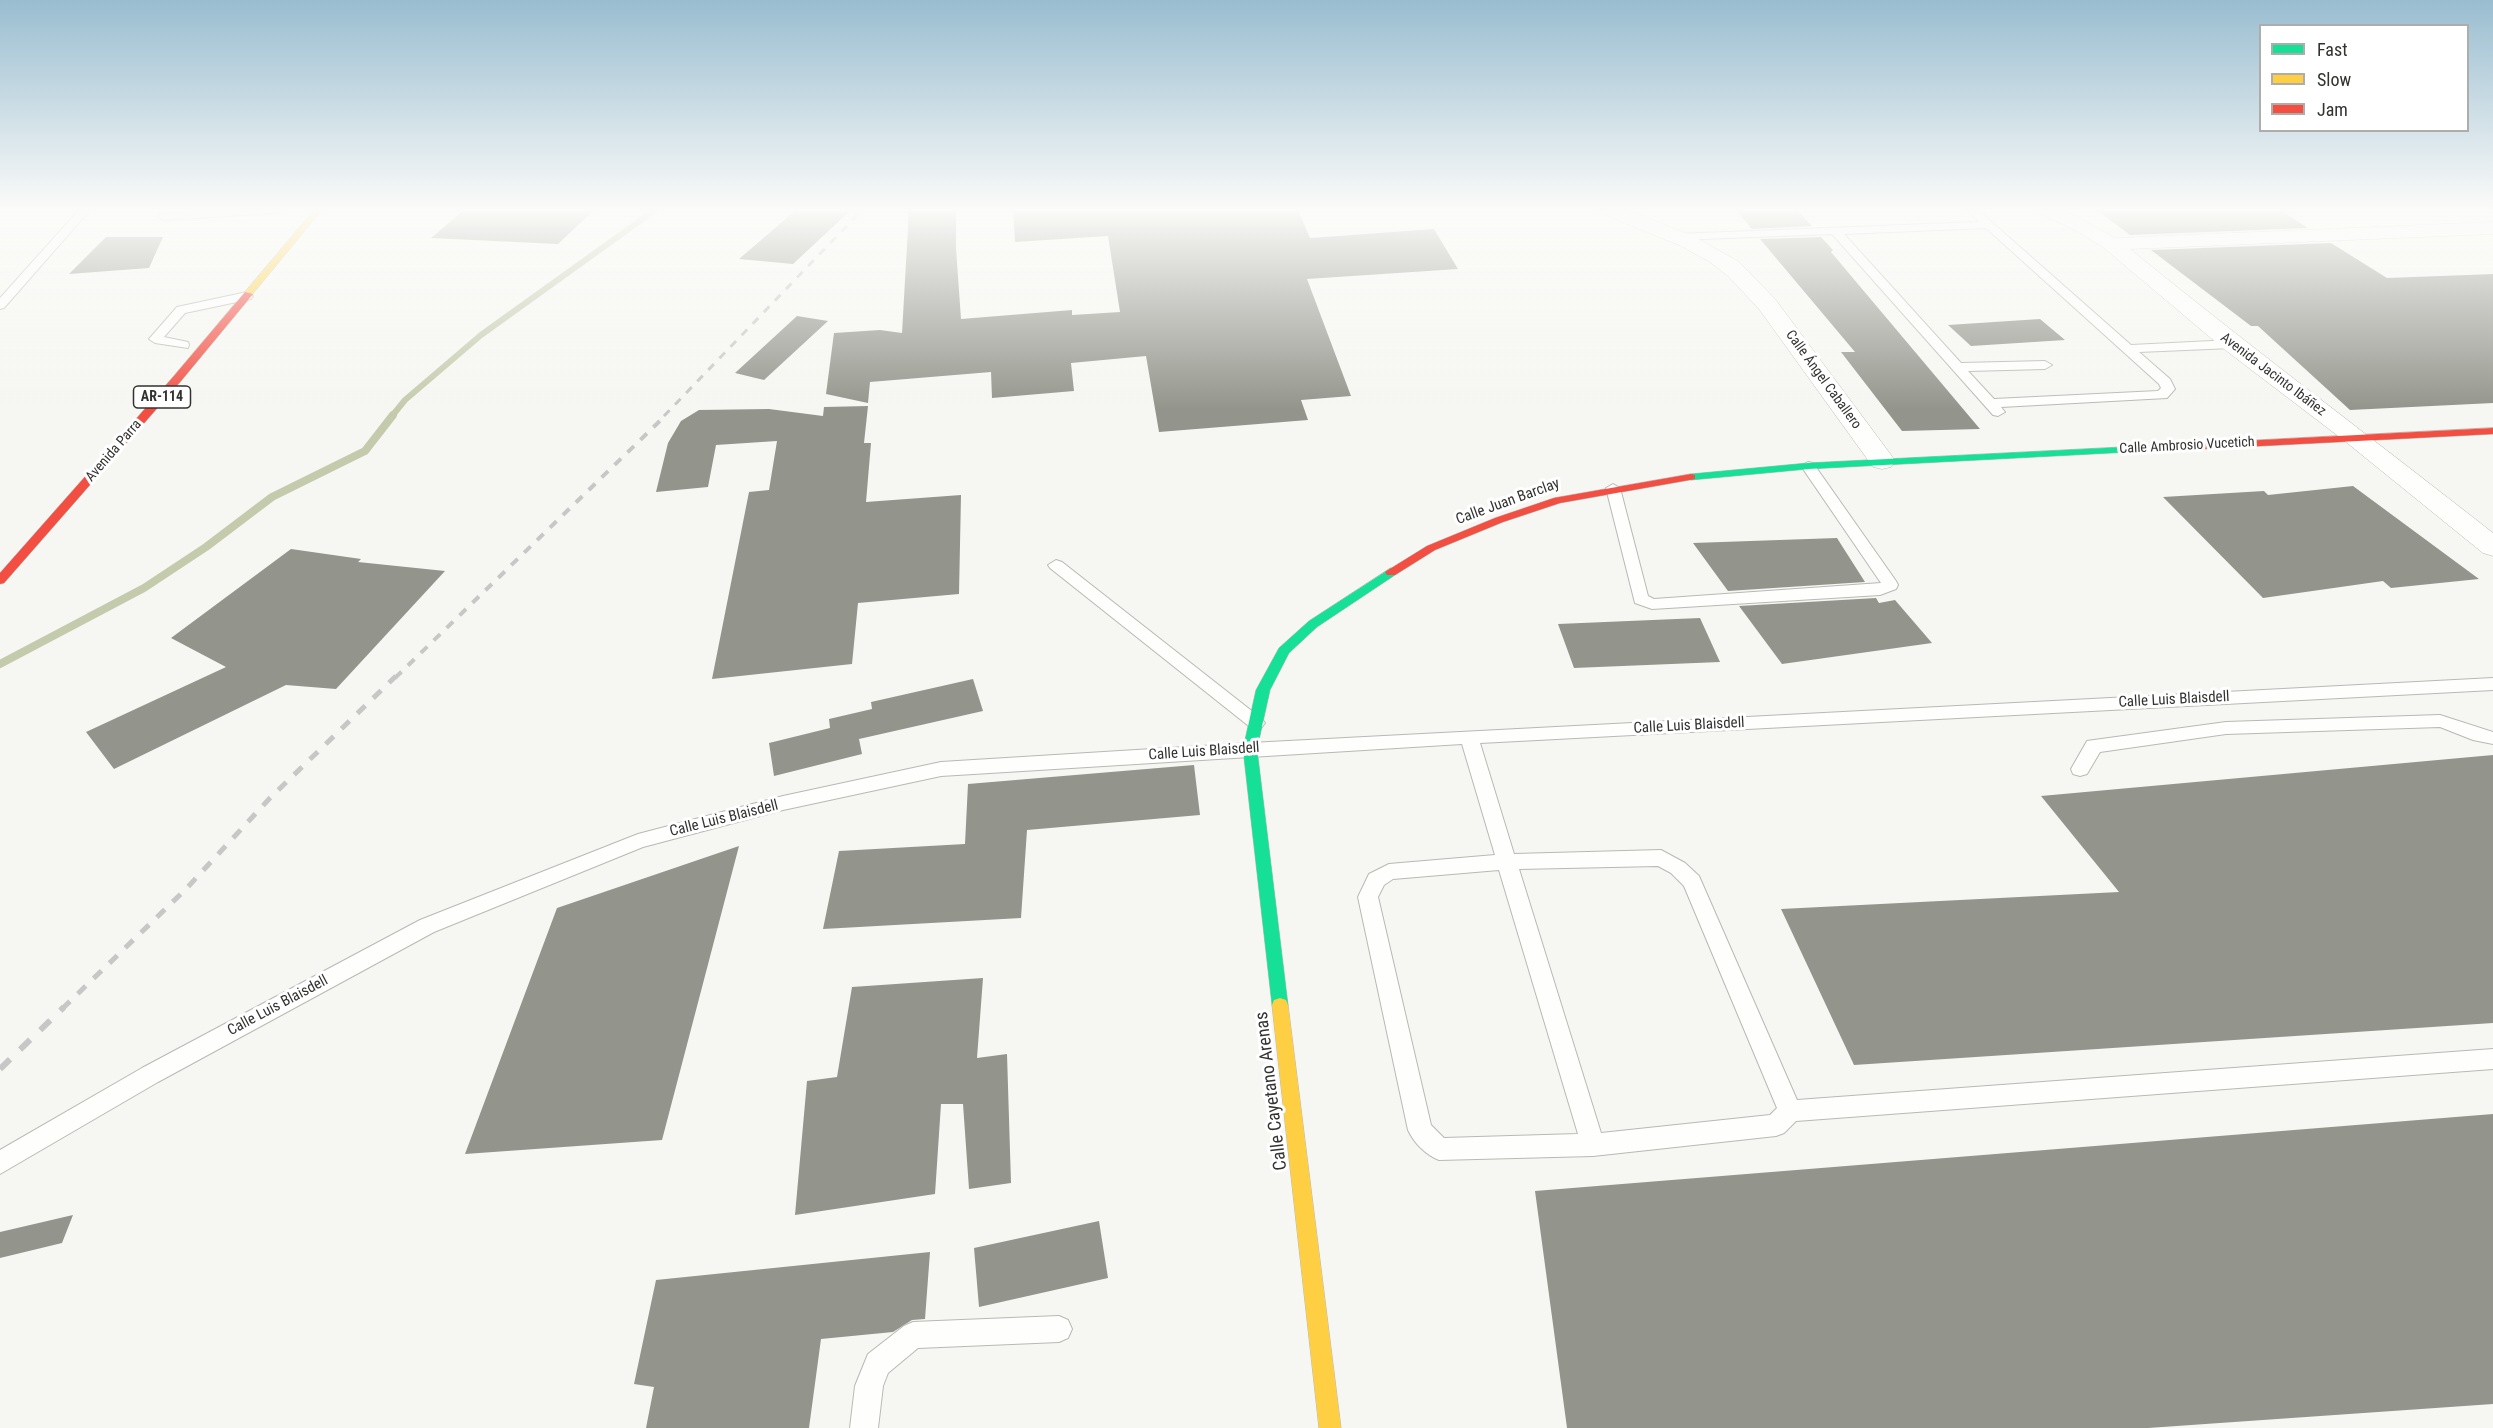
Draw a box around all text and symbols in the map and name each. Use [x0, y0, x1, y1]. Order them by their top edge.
legend [2259, 24, 2469, 132]
text: Fast [2317, 39, 2348, 60]
text: Slow [2317, 69, 2351, 90]
text: Jam [2317, 99, 2348, 120]
street label: Calle Ángel Caballero [1782, 327, 1864, 433]
street label: Avenida Jacinto Ibáñez [2217, 330, 2329, 420]
road number: AR-114 [134, 386, 190, 408]
street label: Avenida Parra [83, 417, 145, 485]
street label: Calle Ambrosio Vucetich [2119, 434, 2255, 458]
street label: Calle Juan Barclay [1454, 475, 1562, 529]
street label: Calle Luis Blaisdell [2118, 688, 2230, 712]
street label: Calle Luis Blaisdell [1633, 714, 1745, 738]
street label: Calle Luis Blaisdell [1148, 739, 1260, 765]
street label: Calle Luis Blaisdell [668, 797, 780, 841]
street label: Calle Luis Blaisdell [225, 972, 331, 1040]
street label: Calle Cayetano Arenas [1252, 1010, 1292, 1172]

